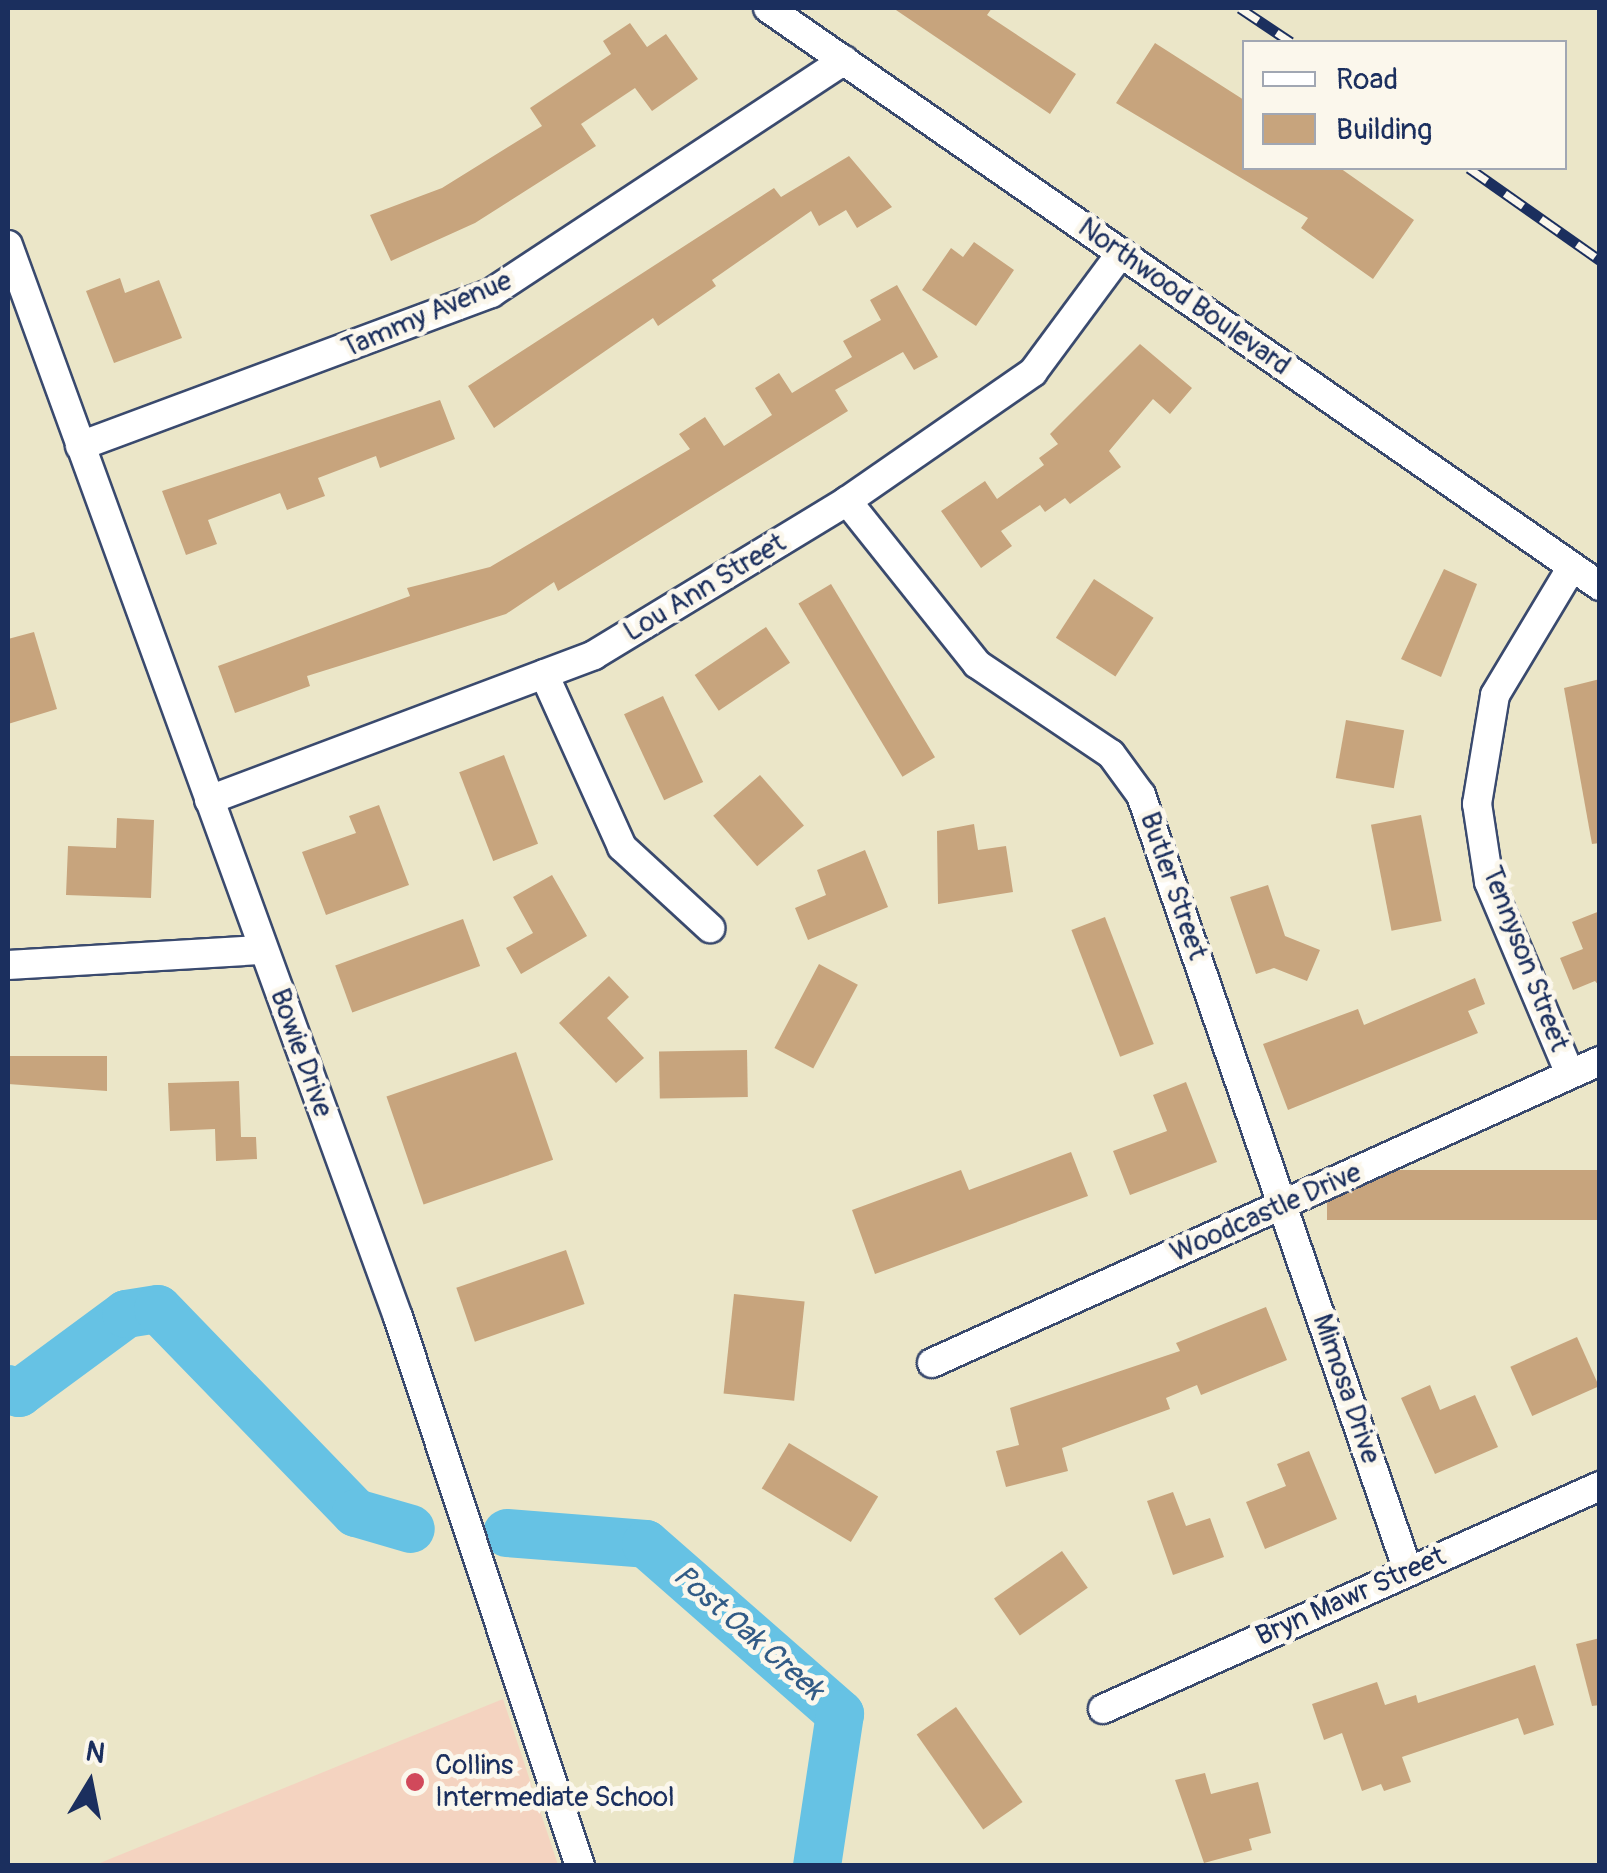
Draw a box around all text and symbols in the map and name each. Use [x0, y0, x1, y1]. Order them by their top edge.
legend [1242, 40, 1567, 170]
text: Road [1336, 61, 1398, 98]
text: Building [1336, 111, 1432, 148]
street label: Northwood Boulevard [1071, 211, 1297, 383]
street label: Tammy Avenue [337, 264, 517, 366]
street label: Lou Ann Street [618, 527, 792, 649]
street label: Butler Street [1132, 808, 1214, 964]
street label: Tennyson Street [1474, 862, 1576, 1056]
street label: Bowie Drive [262, 984, 340, 1122]
street label: Woodcastle Drive [1165, 1156, 1367, 1270]
street label: Mimosa Drive [1305, 1310, 1387, 1468]
street label: Bryn Mawr Street [1251, 1540, 1451, 1654]
water label: Post Oak Creek [665, 1558, 831, 1708]
north arrow [40, 1733, 140, 1833]
text: N [83, 1734, 108, 1772]
place label: Collins Intermediate School [435, 1749, 675, 1815]
marker: Collins Intermediate School [404, 1771, 426, 1793]

